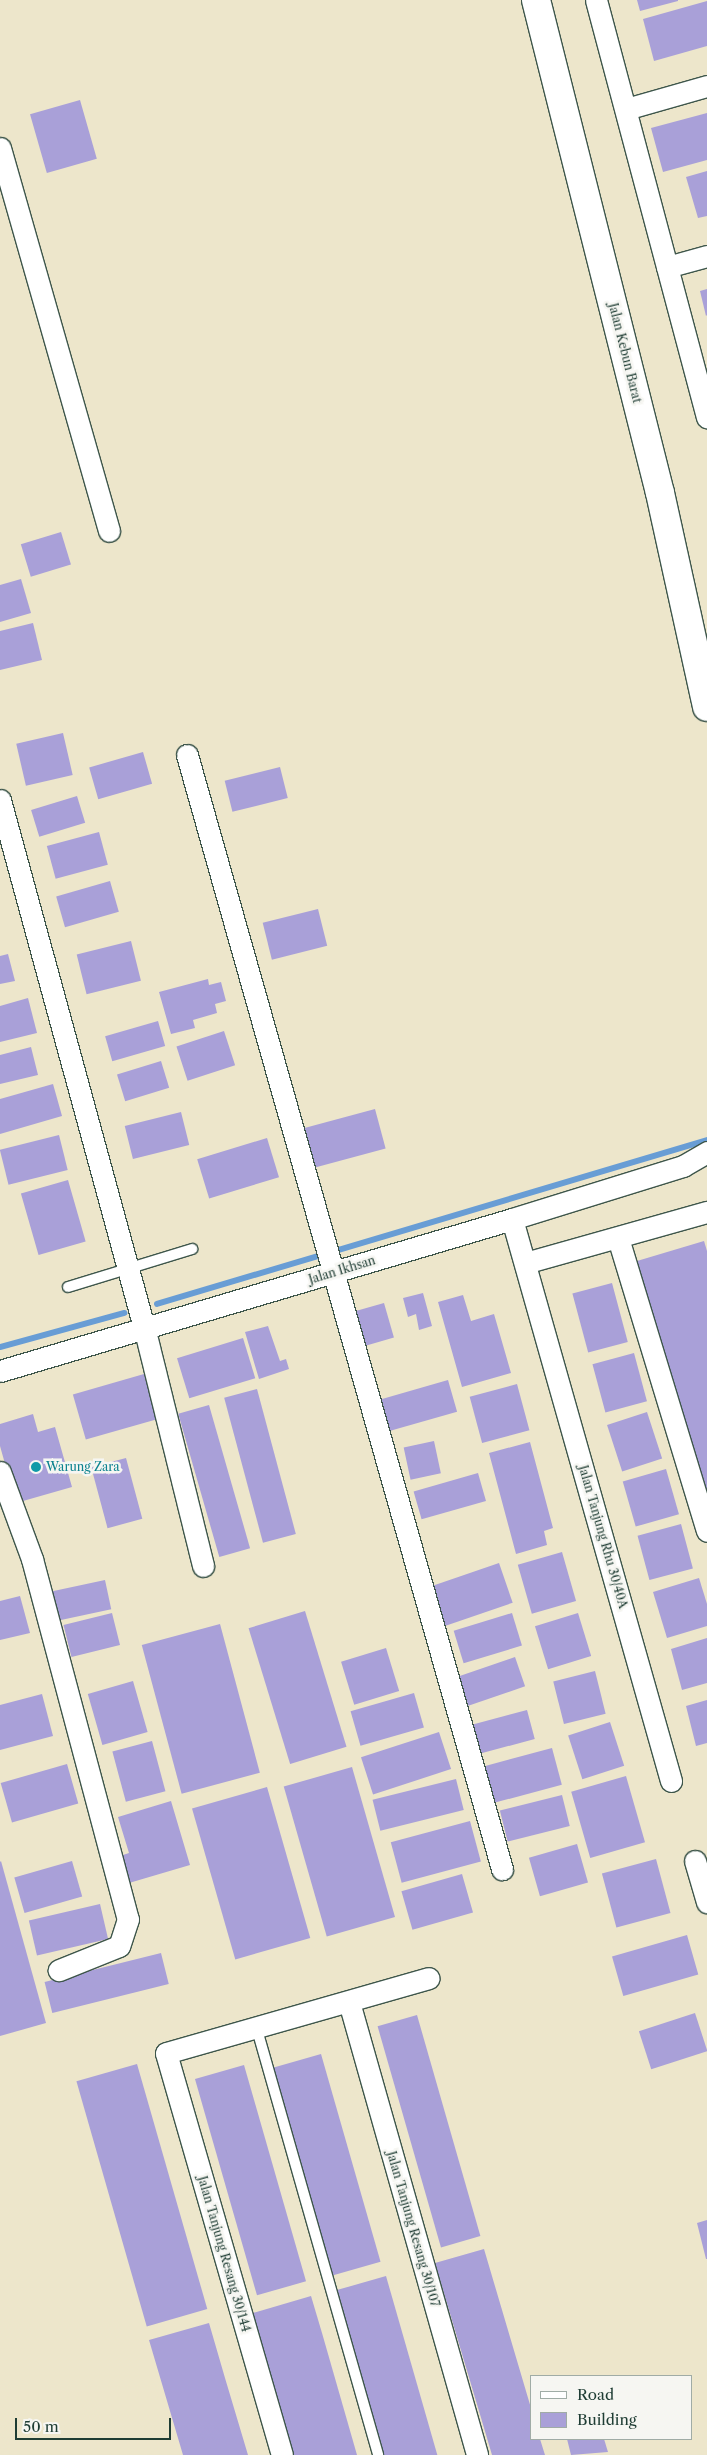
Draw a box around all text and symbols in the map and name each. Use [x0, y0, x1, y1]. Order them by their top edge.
street label: Jalan Kebun Barat [606, 302, 644, 404]
street label: Jalan Ikhsan [307, 1253, 377, 1287]
place label: Warung Zara [46, 1460, 120, 1474]
marker: Warung Zara [30, 1461, 42, 1473]
street label: Jalan Tanjung Rhu 30/40A [576, 1464, 630, 1610]
street label: Jalan Tanjung Resang 30/107 [384, 2149, 442, 2309]
street label: Jalan Tanjung Resang 30/144 [195, 2174, 253, 2334]
legend [530, 2375, 692, 2440]
text: Road [577, 2385, 614, 2404]
scale bar [18, 2408, 174, 2440]
text: Building [577, 2410, 637, 2429]
text: 50 m [23, 2417, 59, 2436]

